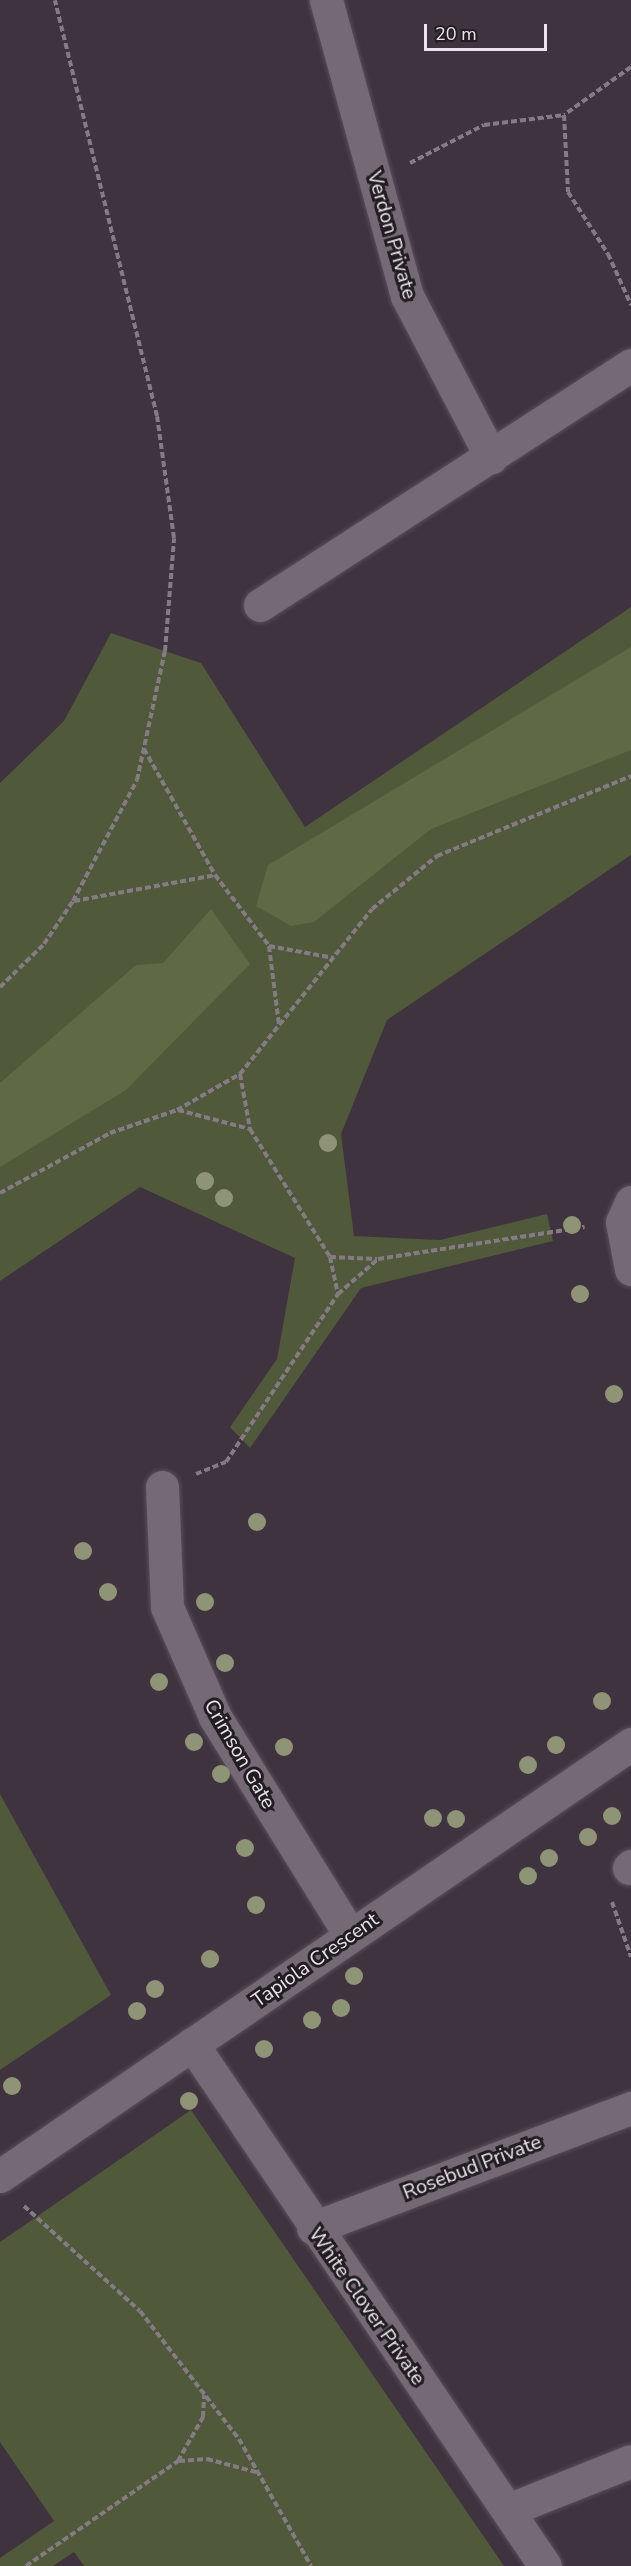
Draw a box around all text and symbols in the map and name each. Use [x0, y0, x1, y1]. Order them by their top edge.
scale bar [427, 12, 550, 50]
text: 20 m [435, 22, 477, 46]
street label: Verdon Private [362, 168, 422, 302]
street label: Crimson Gate [199, 1695, 281, 1813]
street label: Tapiola Crescent [247, 1907, 383, 2013]
street label: Rosebud Private [399, 2130, 545, 2204]
street label: White Clover Private [304, 2223, 430, 2389]

